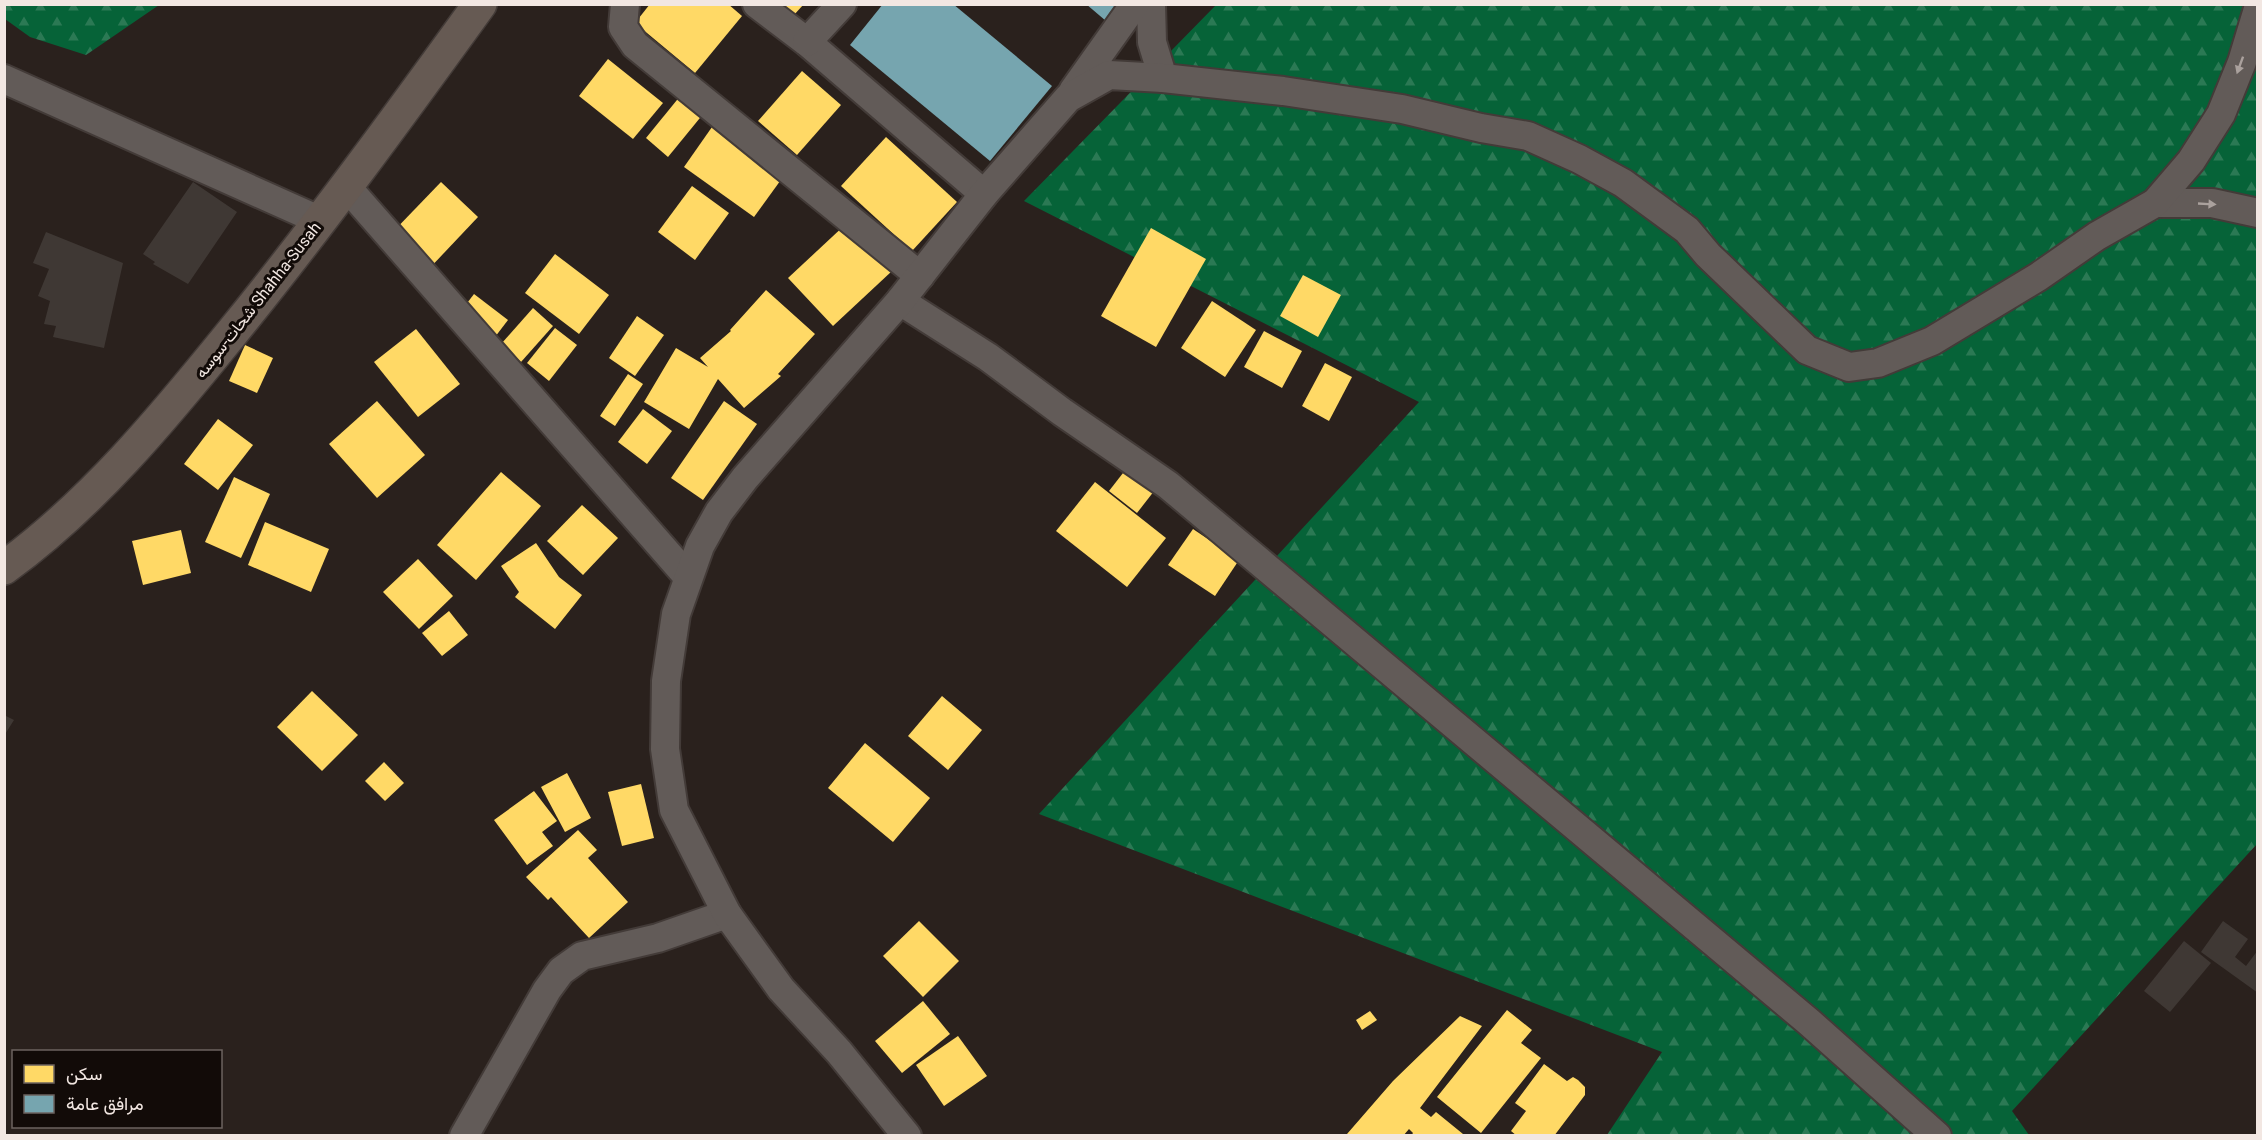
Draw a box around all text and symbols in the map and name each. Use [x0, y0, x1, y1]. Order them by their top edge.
one-way arrow [2235, 56, 2245, 74]
one-way arrow [2197, 199, 2216, 208]
street label: شحات-سوسه Shahha-Susah [191, 218, 326, 382]
legend [12, 1050, 222, 1128]
text: سكن [66, 1063, 102, 1085]
text: مرافق عامة [66, 1093, 144, 1115]

